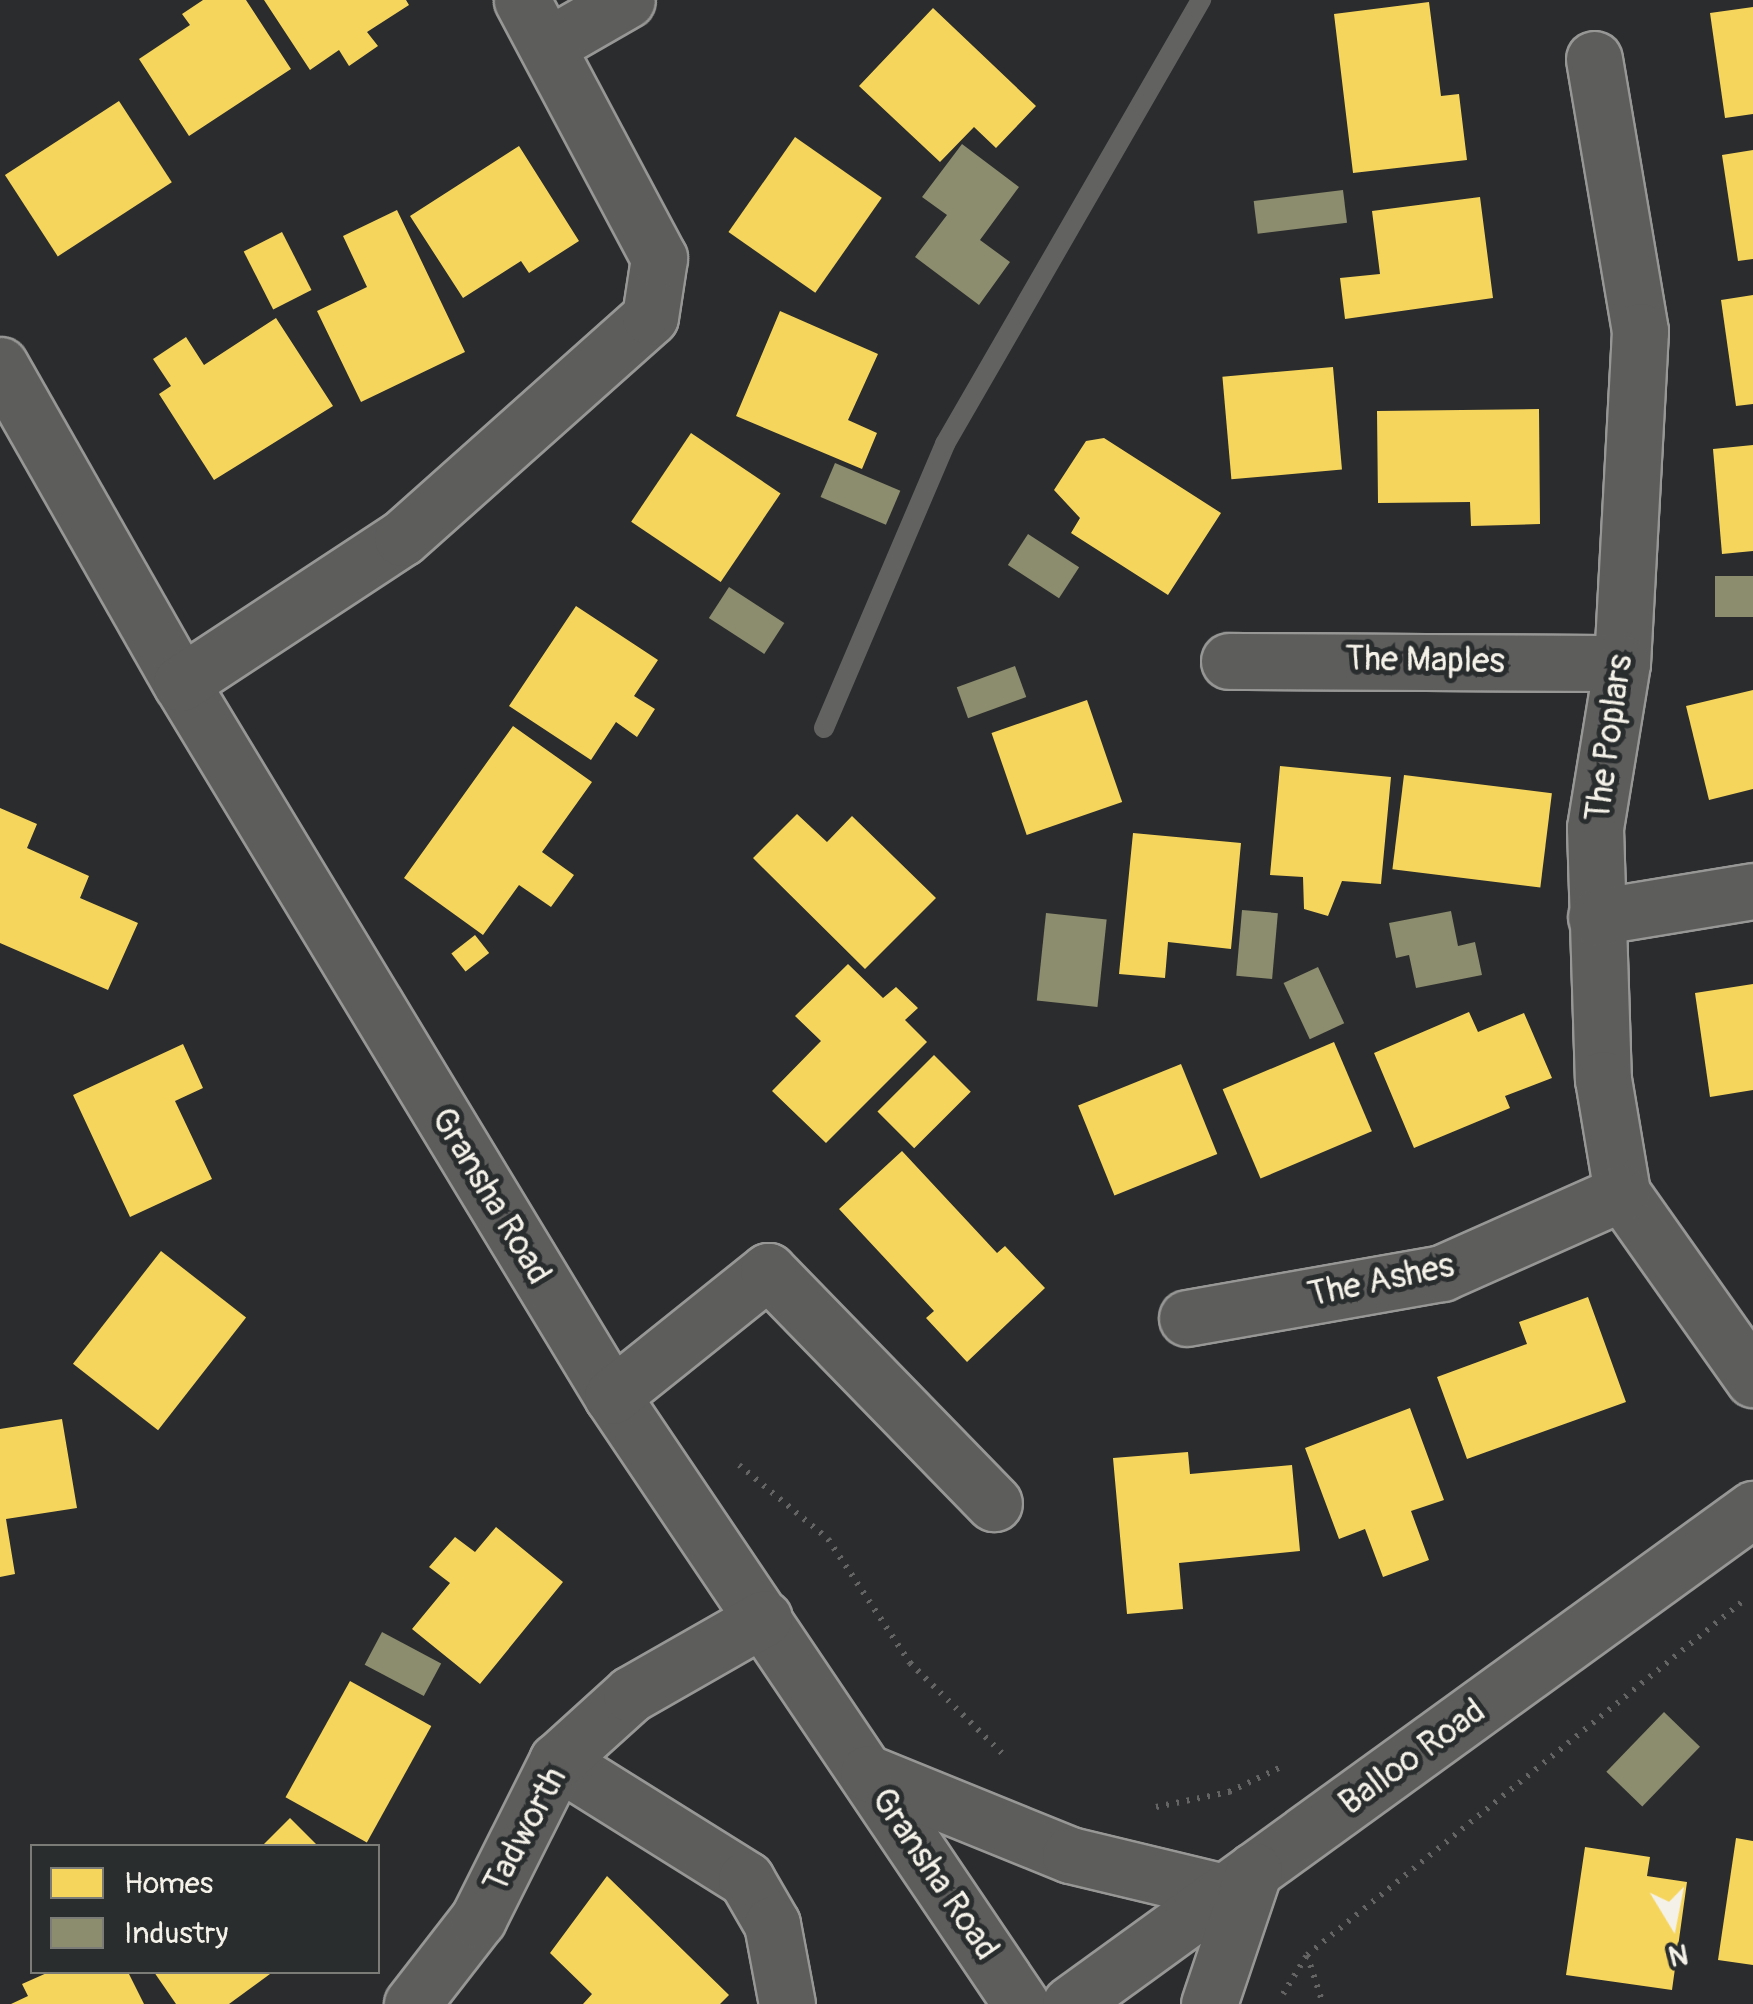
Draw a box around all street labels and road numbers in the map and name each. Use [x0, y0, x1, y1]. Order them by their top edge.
street label: The Maples [1345, 638, 1505, 682]
street label: The Poplars [1576, 652, 1642, 824]
street label: Gransha Road [422, 1100, 560, 1292]
street label: The Ashes [1304, 1244, 1458, 1316]
street label: Balloo Road [1331, 1690, 1493, 1824]
street label: Tadworth [474, 1760, 576, 1900]
street label: Gransha Road [862, 1780, 1008, 1968]

